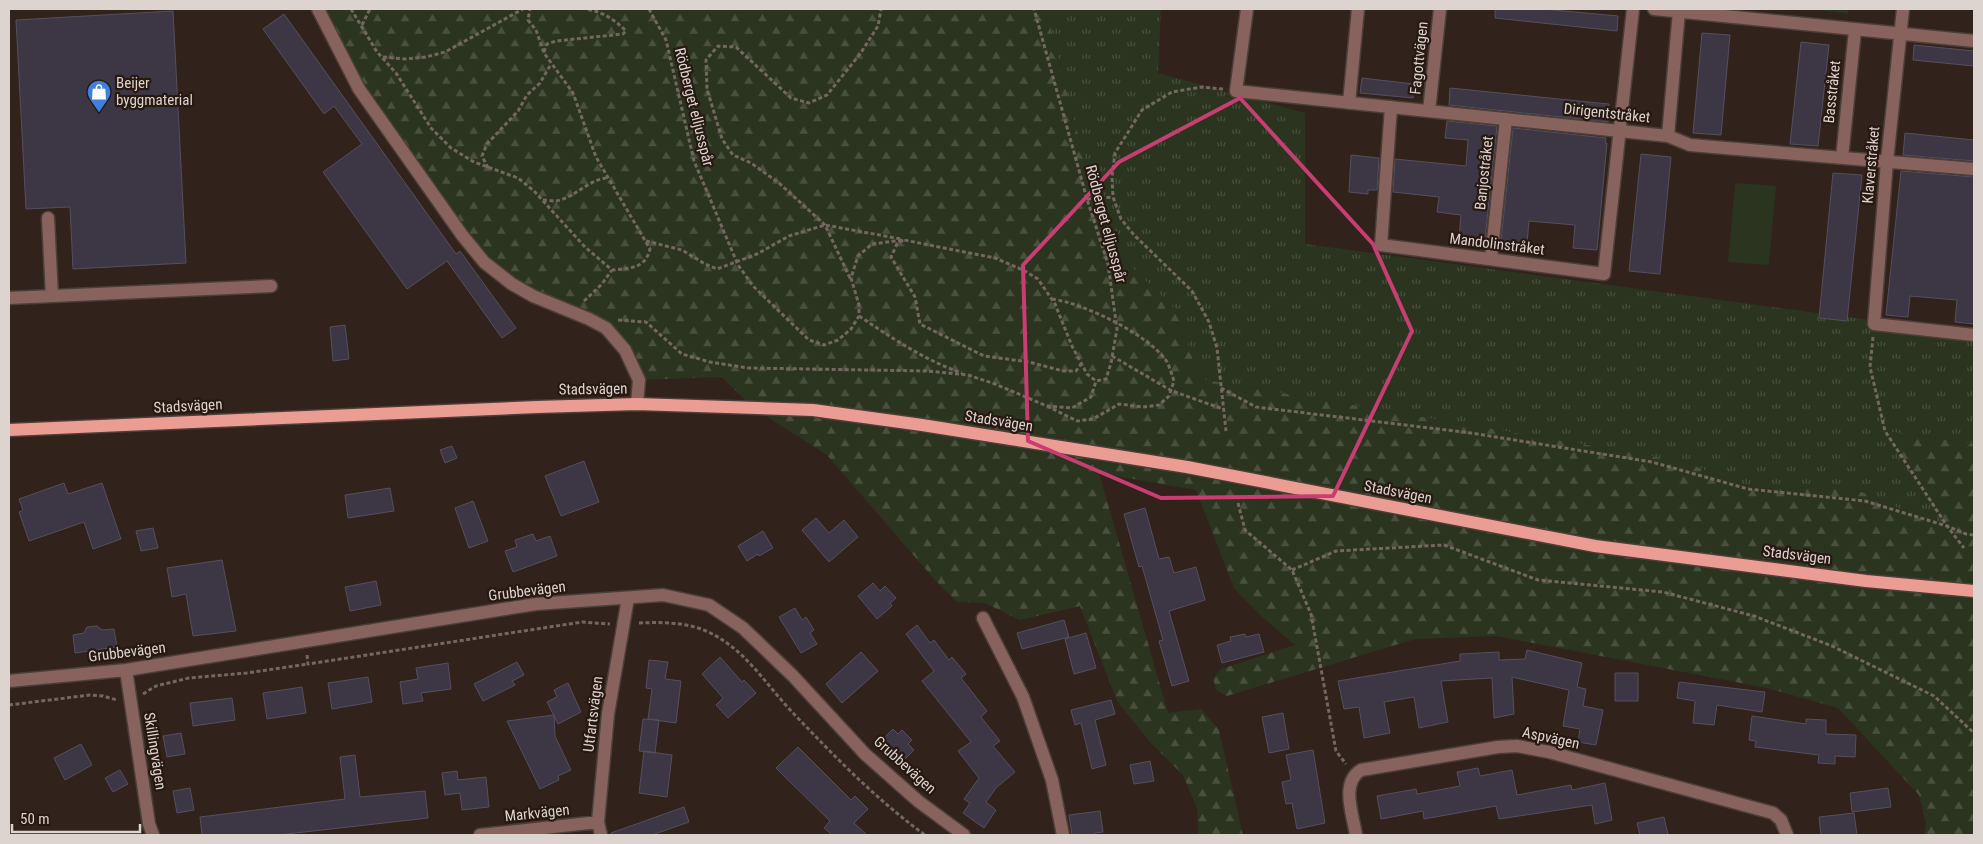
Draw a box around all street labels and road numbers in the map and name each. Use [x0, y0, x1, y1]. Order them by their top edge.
street label: Fagottvägen [1406, 21, 1432, 95]
street label: Rödberget elljusspår [671, 46, 718, 169]
street label: Basstråket [1820, 60, 1844, 124]
street label: Dirigentstråket [1563, 100, 1651, 126]
street label: Klaverstråket [1859, 126, 1883, 204]
street label: Banjostråket [1471, 135, 1497, 211]
street label: Rödberget elljusspår [1082, 163, 1131, 285]
street label: Mandolinstråket [1448, 229, 1546, 259]
street label: Stadsvägen [558, 379, 628, 399]
street label: Stadsvägen [153, 395, 223, 417]
street label: Stadsvägen [964, 407, 1034, 435]
street label: Stadsvägen [1362, 477, 1434, 507]
street label: Stadsvägen [1762, 542, 1832, 568]
street label: Grubbevägen [487, 577, 567, 605]
street label: Grubbevägen [87, 638, 167, 666]
street label: Utfartsvägen [579, 675, 607, 753]
street label: Skillingvägen [140, 711, 170, 791]
street label: Aspvägen [1521, 723, 1581, 753]
street label: Grubbevägen [870, 732, 940, 798]
street label: Markvägen [504, 801, 570, 825]

